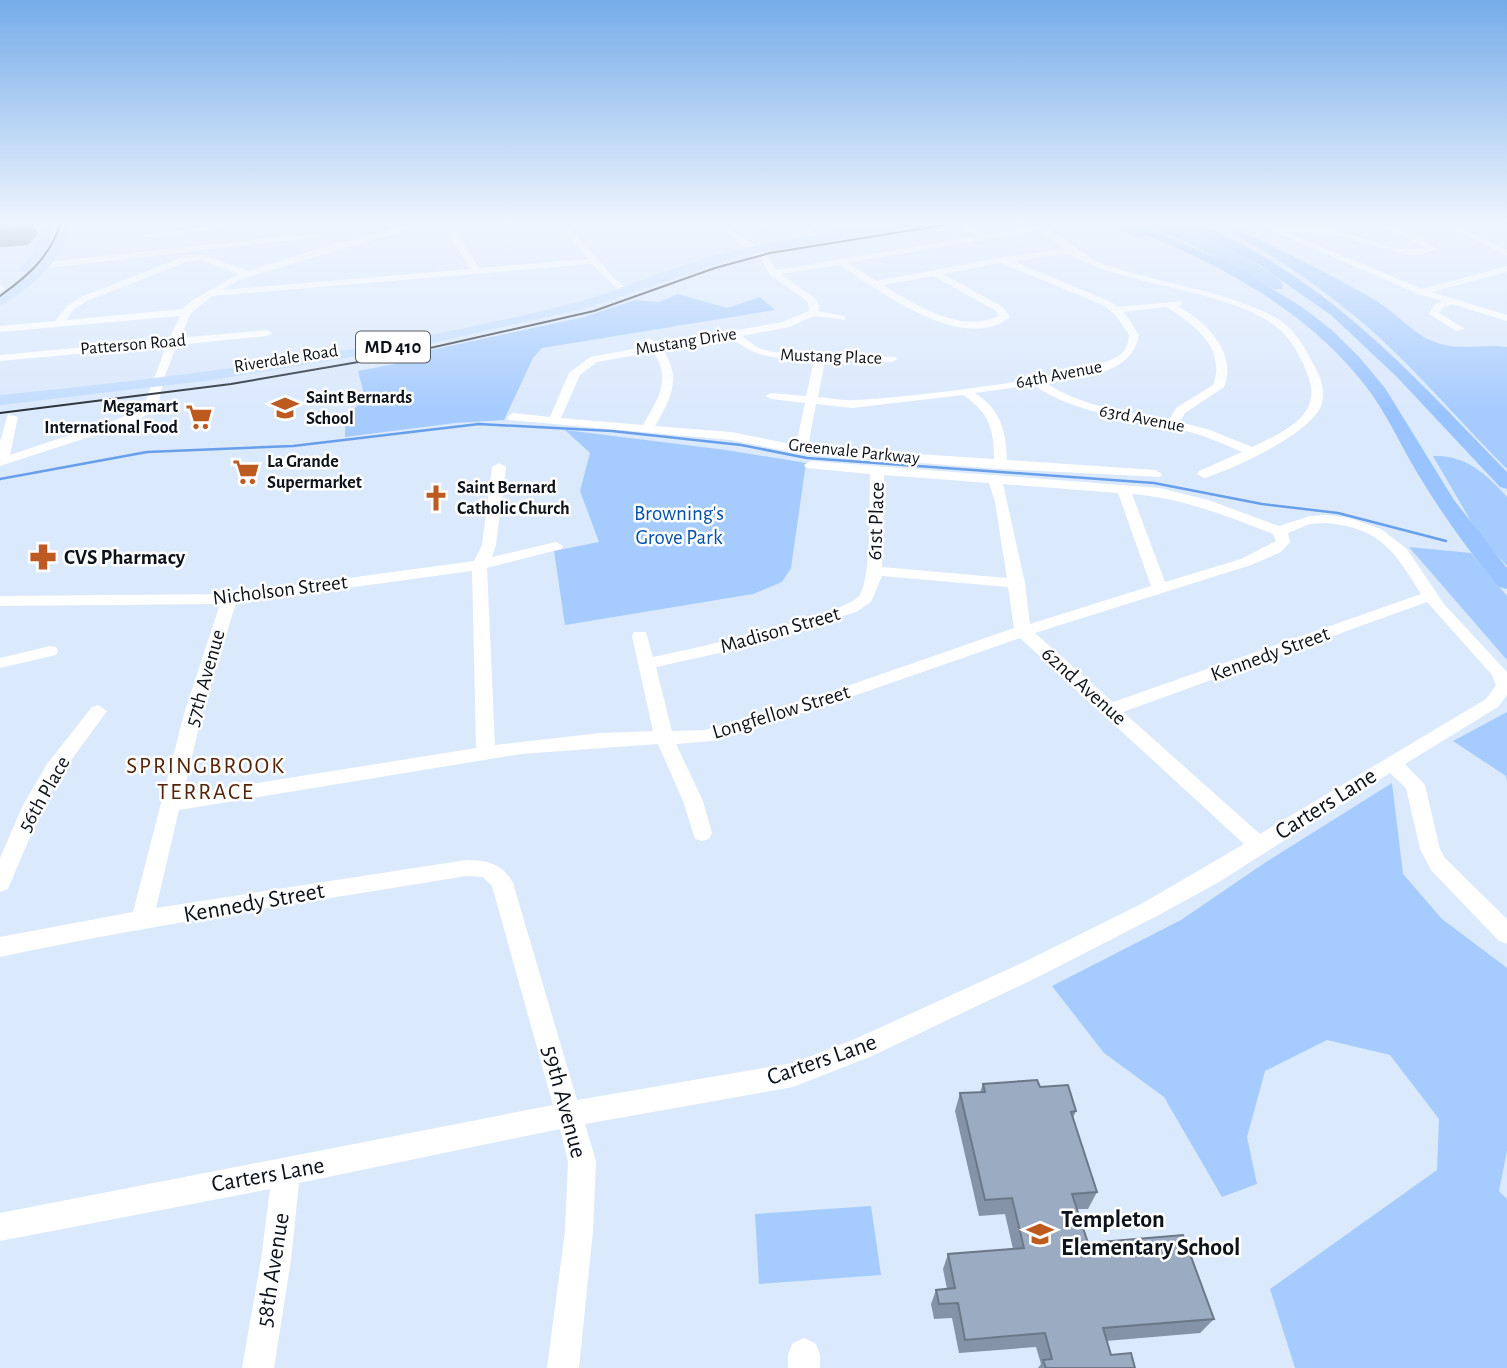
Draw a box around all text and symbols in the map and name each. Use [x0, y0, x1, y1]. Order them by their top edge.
street label: Mustang Drive [634, 325, 738, 359]
street label: Patterson Road [79, 331, 187, 359]
road number: MD 410 [356, 332, 430, 362]
street label: Riverdale Road [233, 342, 339, 376]
street label: Mustang Place [780, 346, 882, 368]
street label: 64th Avenue [1014, 358, 1104, 392]
place label: Saint Bernards School [306, 389, 412, 428]
school or university icon: Saint Bernards School [270, 393, 300, 423]
place label: Megamart International Food [44, 398, 179, 437]
supermarket icon: Megamart International Food [184, 402, 214, 432]
street label: 63rd Avenue [1098, 402, 1186, 436]
street label: Greenvale Parkway [788, 436, 921, 468]
place label: La Grande Supermarket [267, 453, 362, 492]
supermarket icon: La Grande Supermarket [231, 457, 261, 487]
place label: Saint Bernard Catholic Church [457, 479, 570, 518]
street label: 61st Place [864, 481, 888, 561]
church icon: Saint Bernard Catholic Church [421, 483, 451, 513]
park label: Browning's Grove Park [634, 503, 724, 548]
pharmacy icon: CVS Pharmacy [28, 542, 58, 572]
place label: CVS Pharmacy [64, 547, 186, 568]
street label: Nicholson Street [211, 571, 349, 609]
street label: Madison Street [718, 603, 843, 657]
street label: Kennedy Street [1208, 623, 1332, 685]
street label: 57th Avenue [181, 627, 229, 729]
street label: 62nd Avenue [1038, 643, 1130, 729]
street label: Longfellow Street [710, 681, 853, 743]
street label: 56th Place [14, 753, 74, 835]
district label: SPRINGBROOK TERRACE [126, 755, 286, 804]
street label: Carters Lane [1271, 764, 1381, 844]
street label: Kennedy Street [182, 879, 327, 927]
street label: Carters Lane [764, 1030, 880, 1090]
street label: 59th Avenue [537, 1043, 591, 1161]
street label: Carters Lane [210, 1153, 326, 1197]
place label: Templeton Elementary School [1061, 1208, 1240, 1260]
street label: 58th Avenue [252, 1211, 294, 1329]
school or university icon: Templeton Elementary School [1025, 1219, 1055, 1249]

